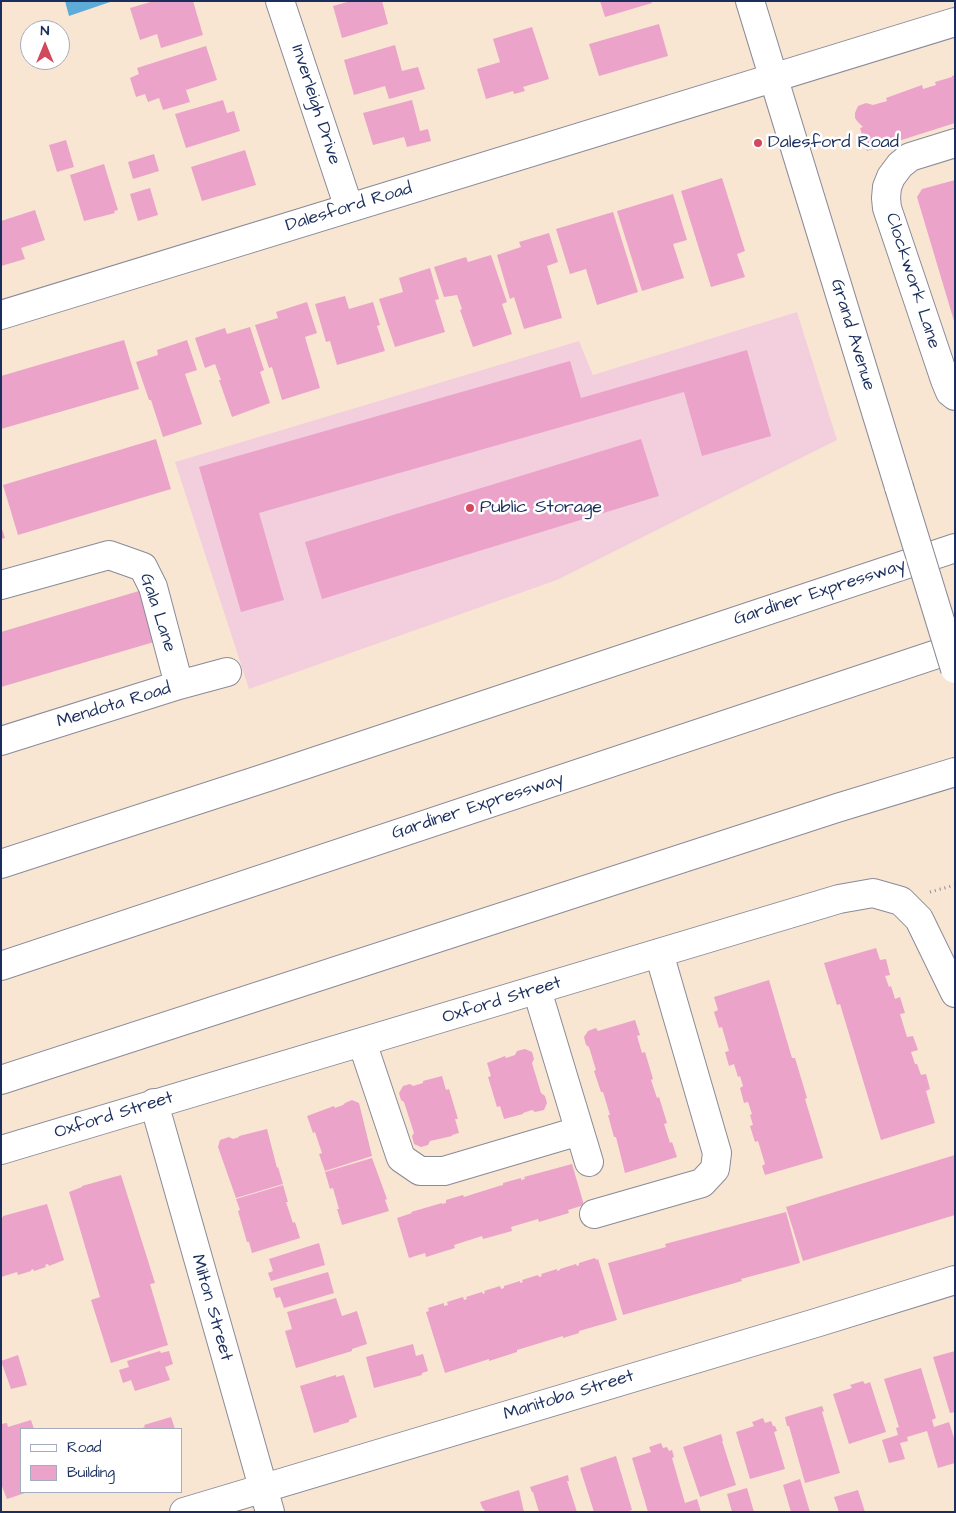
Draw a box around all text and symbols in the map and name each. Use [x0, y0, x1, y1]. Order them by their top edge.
north arrow [20, 20, 70, 70]
text: N [41, 21, 49, 41]
street label: Inverleigh Drive [285, 42, 345, 168]
place label: Dalesford Road [768, 132, 899, 154]
marker: Dalesford Road [752, 137, 764, 149]
street label: Dalesford Road [283, 179, 415, 237]
street label: Clockwork Lane [880, 210, 944, 352]
street label: Grand Avenue [825, 277, 879, 393]
place label: Public Storage [480, 497, 602, 519]
marker: Public Storage [464, 502, 476, 514]
street label: Gardiner Expressway [731, 555, 909, 631]
street label: Gala Lane [134, 571, 180, 655]
street label: Mendota Road [54, 678, 174, 734]
street label: Gardiner Expressway [389, 769, 567, 845]
street label: Oxford Street [440, 973, 564, 1029]
street label: Oxford Street [52, 1088, 176, 1144]
street label: Milton Street [186, 1252, 236, 1364]
street label: Manitoba Street [501, 1366, 637, 1426]
legend [20, 1428, 182, 1493]
text: Road [67, 1437, 101, 1458]
text: Building [67, 1462, 115, 1483]

